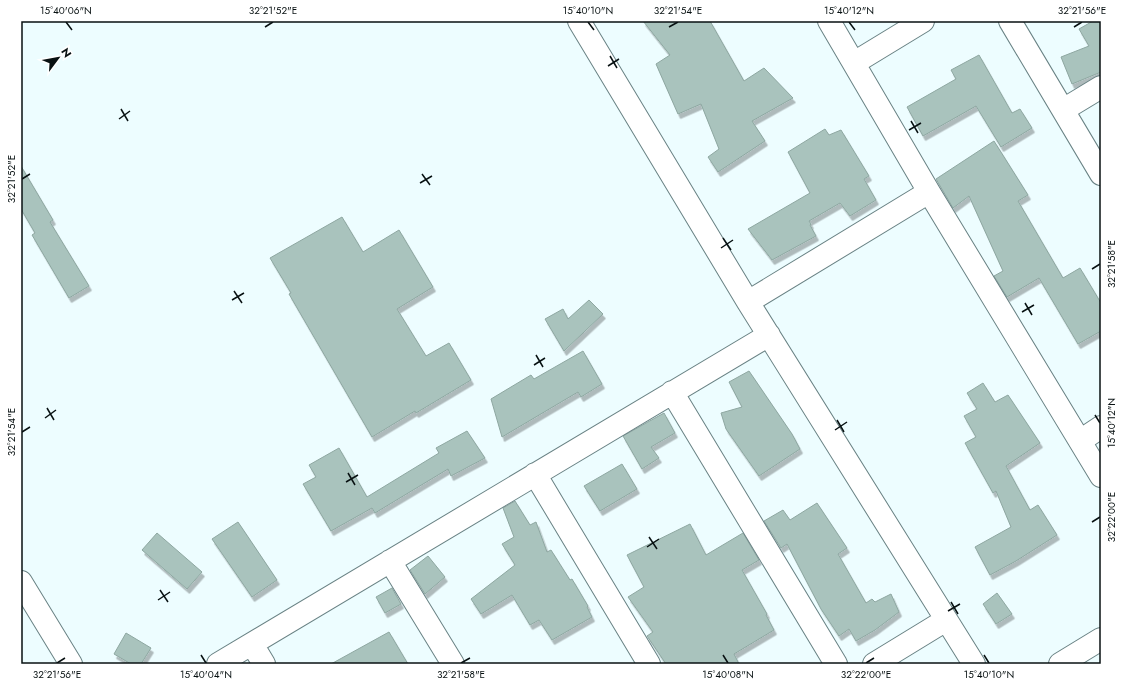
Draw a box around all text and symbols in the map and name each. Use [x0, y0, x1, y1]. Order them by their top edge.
text: 15°40'06"N [40, 3, 92, 18]
text: 32°21'52"E [249, 3, 297, 18]
text: 15°40'10"N [563, 3, 613, 18]
text: 32°21'54"E [654, 3, 702, 18]
text: 15°40'12"N [824, 3, 874, 18]
text: 32°21'56"E [1058, 3, 1106, 18]
north arrow [38, 38, 78, 78]
text: N [57, 45, 76, 61]
text: 32°21'52"E [4, 155, 19, 203]
text: 32°21'58"E [1104, 240, 1119, 288]
text: 15°40'12"N [1104, 398, 1119, 448]
text: 32°21'54"E [4, 408, 19, 456]
text: 32°22'00"E [1104, 492, 1119, 542]
text: 32°21'56"E [33, 667, 81, 682]
text: 15°40'04"N [180, 667, 232, 682]
text: 32°21'58"E [437, 667, 485, 682]
text: 15°40'08"N [702, 667, 754, 682]
text: 32°22'00"E [841, 667, 891, 682]
text: 15°40'10"N [964, 667, 1014, 682]

